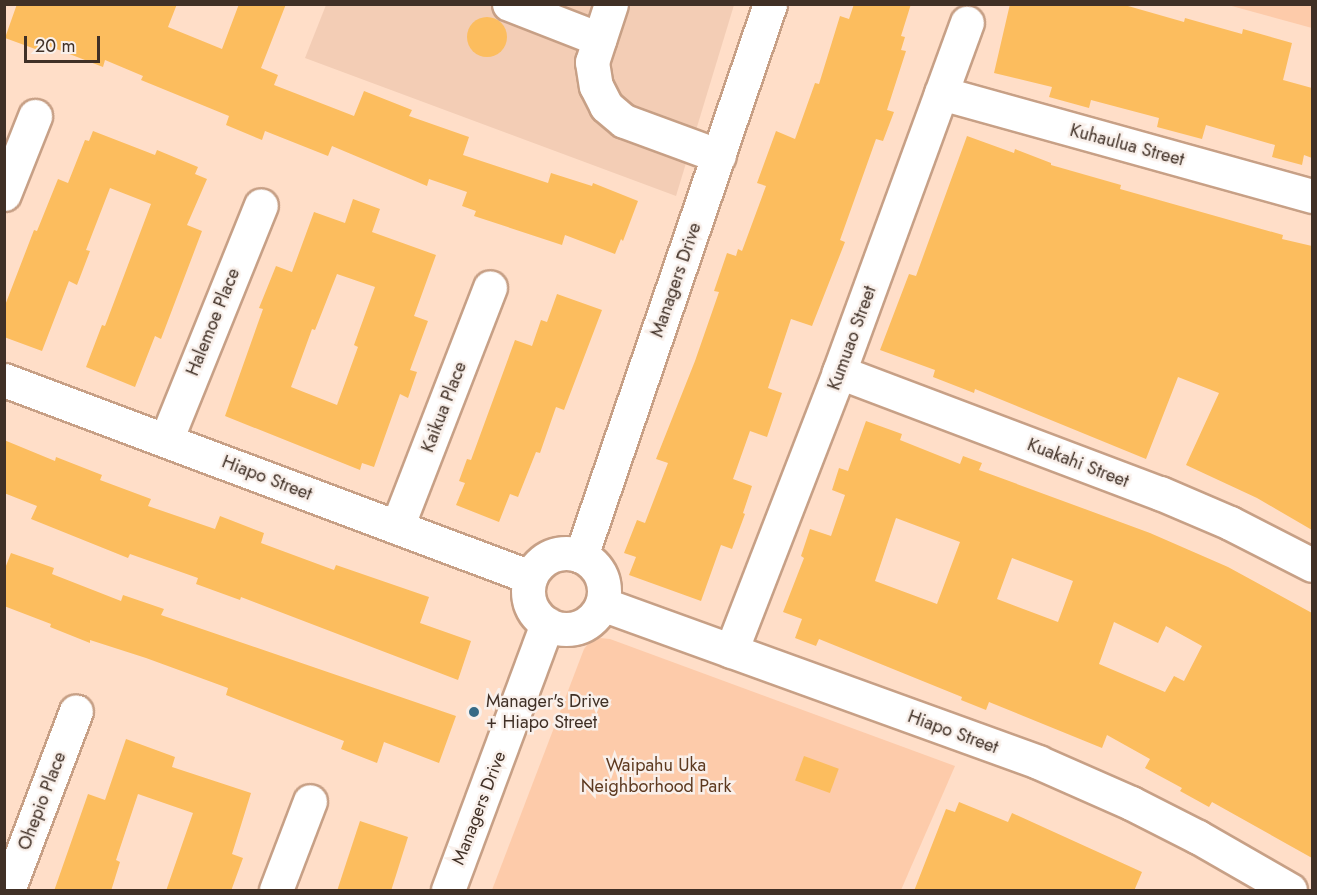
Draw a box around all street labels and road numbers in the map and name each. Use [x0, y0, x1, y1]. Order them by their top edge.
street label: Kuhaulua Street [1068, 119, 1186, 171]
street label: Managers Drive [646, 220, 706, 340]
street label: Halemoe Place [182, 265, 244, 379]
street label: Kumuao Street [823, 283, 881, 393]
street label: Kaikua Place [417, 359, 471, 455]
street label: Kuakahi Street [1024, 434, 1132, 492]
street label: Hiapo Street [219, 451, 315, 505]
street label: Hiapo Street [905, 706, 1001, 758]
street label: Managers Drive [447, 748, 511, 868]
street label: Ohepio Place [13, 749, 71, 853]

